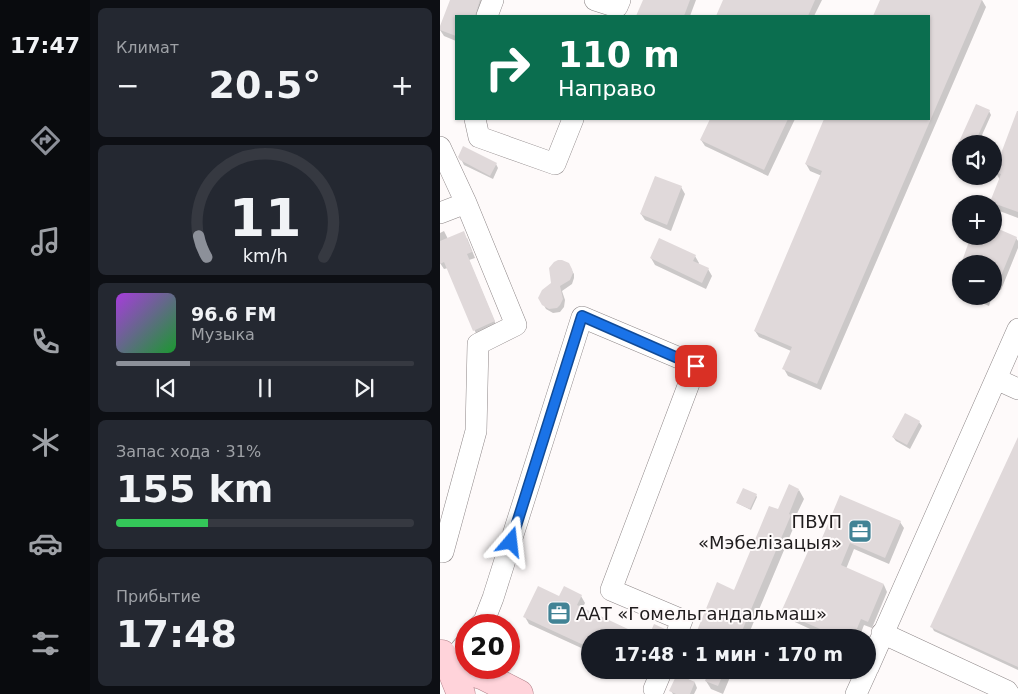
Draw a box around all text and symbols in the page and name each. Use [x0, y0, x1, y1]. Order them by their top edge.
text: 17:47 [10, 33, 80, 58]
icon: right [475, 35, 540, 100]
text: 110 m [558, 35, 680, 75]
text: Климат [116, 38, 179, 57]
text: 20.5° [209, 63, 321, 107]
text: − [116, 69, 139, 102]
text: + [391, 69, 414, 102]
text: Направо [558, 76, 656, 101]
icon: directions [28, 123, 63, 158]
map controls [952, 135, 1002, 305]
button: sound [952, 135, 1002, 185]
text: 11 [229, 188, 301, 248]
button: + [952, 195, 1002, 245]
icon: music [28, 224, 63, 259]
text: km/h [242, 245, 288, 266]
button: − [952, 255, 1002, 305]
text: 96.6 FM [191, 303, 276, 325]
icon: phone [28, 324, 63, 359]
text: Музыка [191, 325, 255, 344]
pin [675, 345, 717, 387]
icon: arrive [682, 352, 710, 380]
icon: previous [152, 374, 180, 402]
icon: pause [251, 374, 279, 402]
icon: next [350, 374, 378, 402]
icon: climate [28, 425, 63, 460]
text: Запас хода · 31% [116, 442, 261, 461]
text: 155 km [116, 467, 273, 511]
place label: ПВУП «Мэбелізацыя» [698, 511, 842, 553]
position arrow [484, 515, 536, 567]
office icon: ПВУП «Мэбелізацыя» [847, 518, 873, 544]
icon: car [28, 526, 63, 561]
text: Прибытие [116, 587, 201, 606]
office icon: ААТ «Гомельгандальмаш» [546, 600, 572, 626]
place label: ААТ «Гомельгандальмаш» [576, 603, 827, 624]
text: 17:48 [116, 612, 237, 656]
speed limit sign: 20 [455, 614, 520, 679]
icon: filters [28, 626, 63, 661]
text: 17:48 · 1 мин · 170 m [614, 643, 843, 665]

